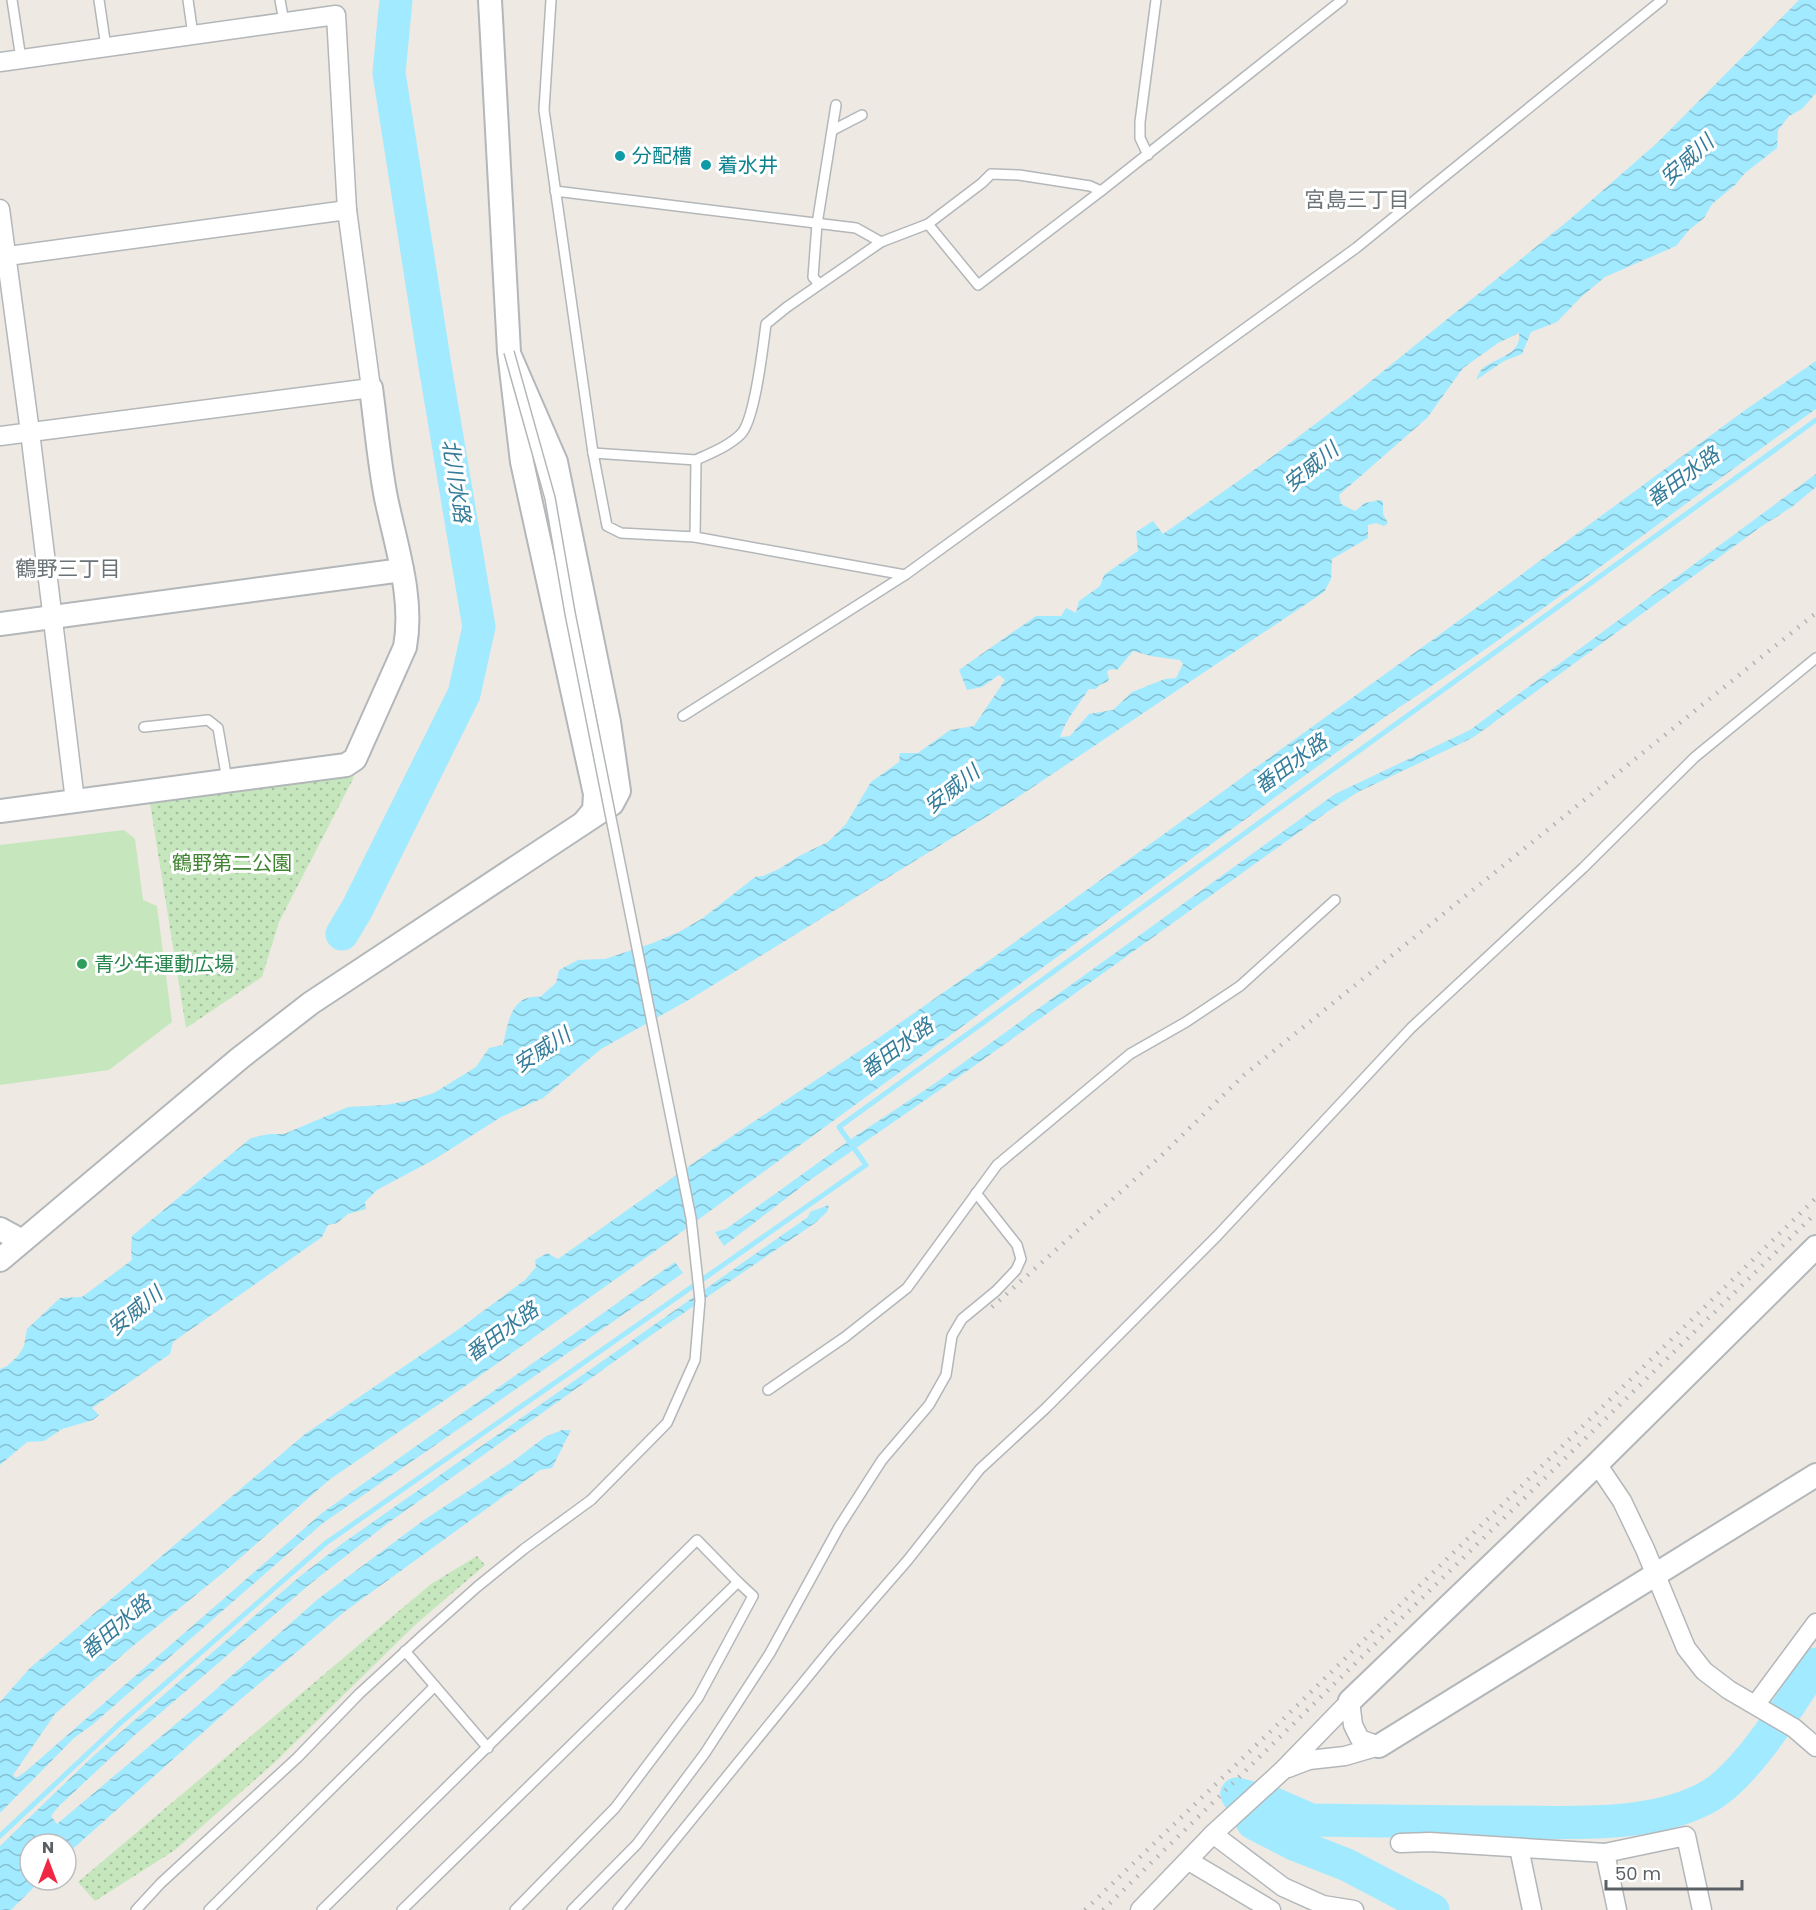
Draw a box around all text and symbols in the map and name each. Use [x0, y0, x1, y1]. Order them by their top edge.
water label: 安威川 [1654, 126, 1721, 191]
place label: 分配槽 [632, 142, 692, 170]
marker: 分配槽 [613, 149, 627, 163]
place label: 着水井 [718, 151, 778, 179]
marker: 着水井 [699, 158, 713, 172]
district label: 宮島三丁目 [1305, 185, 1410, 214]
water label: 安威川 [1277, 434, 1346, 498]
water label: 北川水路 [436, 437, 478, 527]
water label: 番田水路 [1640, 439, 1727, 513]
district label: 鶴野三丁目 [16, 554, 121, 583]
water label: 番田水路 [1248, 726, 1335, 800]
water label: 安威川 [918, 757, 987, 819]
park label: 鶴野第二公園 [172, 849, 292, 877]
place label: 青少年運動広場 [94, 950, 234, 978]
marker: 青少年運動広場 [75, 957, 89, 971]
water label: 番田水路 [854, 1010, 941, 1084]
water label: 安威川 [507, 1019, 578, 1079]
water label: 安威川 [101, 1278, 170, 1342]
water label: 番田水路 [459, 1294, 546, 1368]
water label: 番田水路 [74, 1587, 159, 1665]
north arrow [18, 1832, 78, 1892]
text: N [42, 1836, 54, 1859]
scale bar [1606, 1853, 1742, 1891]
text: 50 m [1615, 1861, 1661, 1886]

